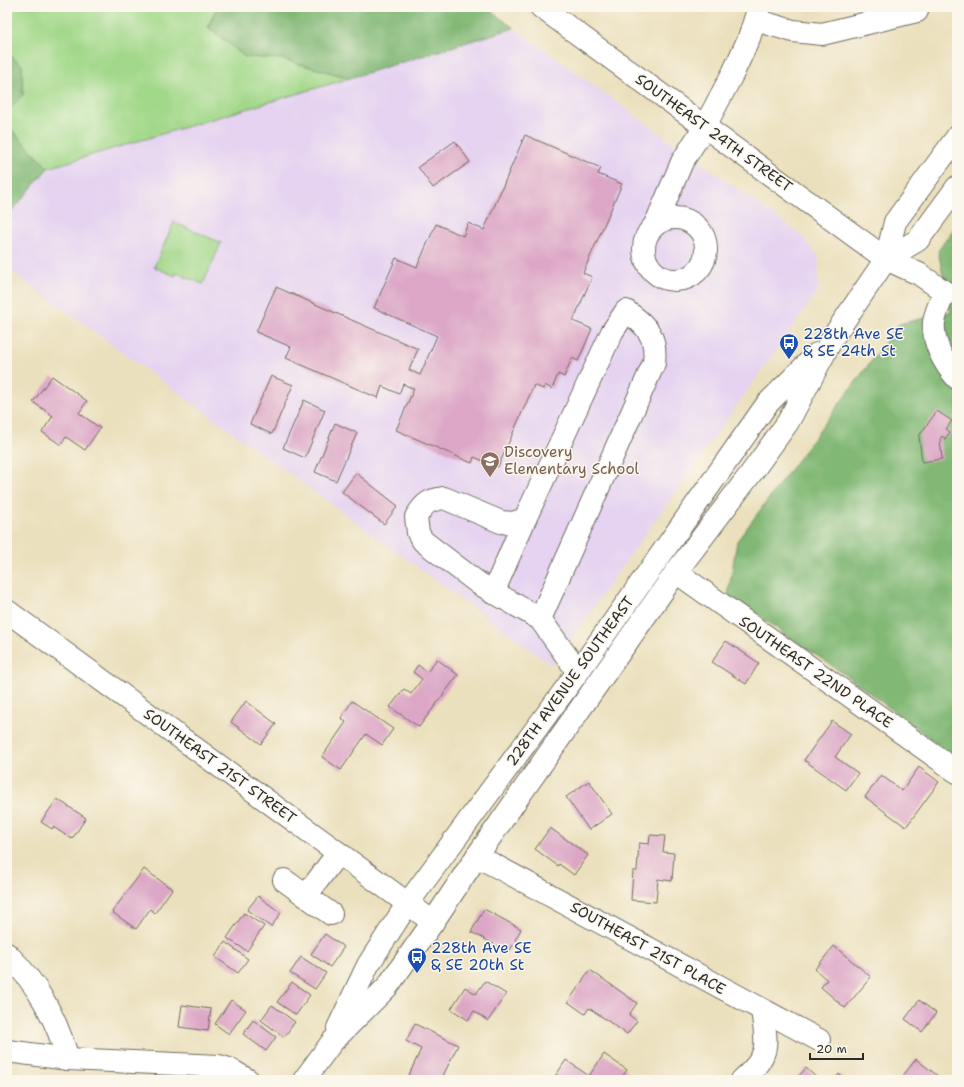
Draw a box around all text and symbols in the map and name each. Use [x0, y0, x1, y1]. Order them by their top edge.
street label: SOUTHEAST 24TH STREET [631, 69, 797, 197]
place label: 228th Ave SE & SE 24th St [803, 324, 904, 361]
bus stop icon: 228th Ave SE & SE 24th St [778, 332, 800, 360]
place label: Discovery Elementary School [504, 442, 640, 479]
school or university icon: Discovery Elementary School [479, 450, 501, 478]
street label: 228TH AVENUE SOUTHEAST [502, 592, 638, 770]
street label: SOUTHEAST 22ND PLACE [735, 611, 897, 733]
street label: SOUTHEAST 21ST STREET [140, 704, 300, 828]
street label: SOUTHEAST 21ST PLACE [567, 897, 729, 999]
place label: 228th Ave SE & SE 20th St [431, 938, 532, 975]
bus stop icon: 228th Ave SE & SE 20th St [406, 946, 428, 974]
scale bar [810, 1035, 863, 1061]
text: 20 m [816, 1041, 847, 1057]

